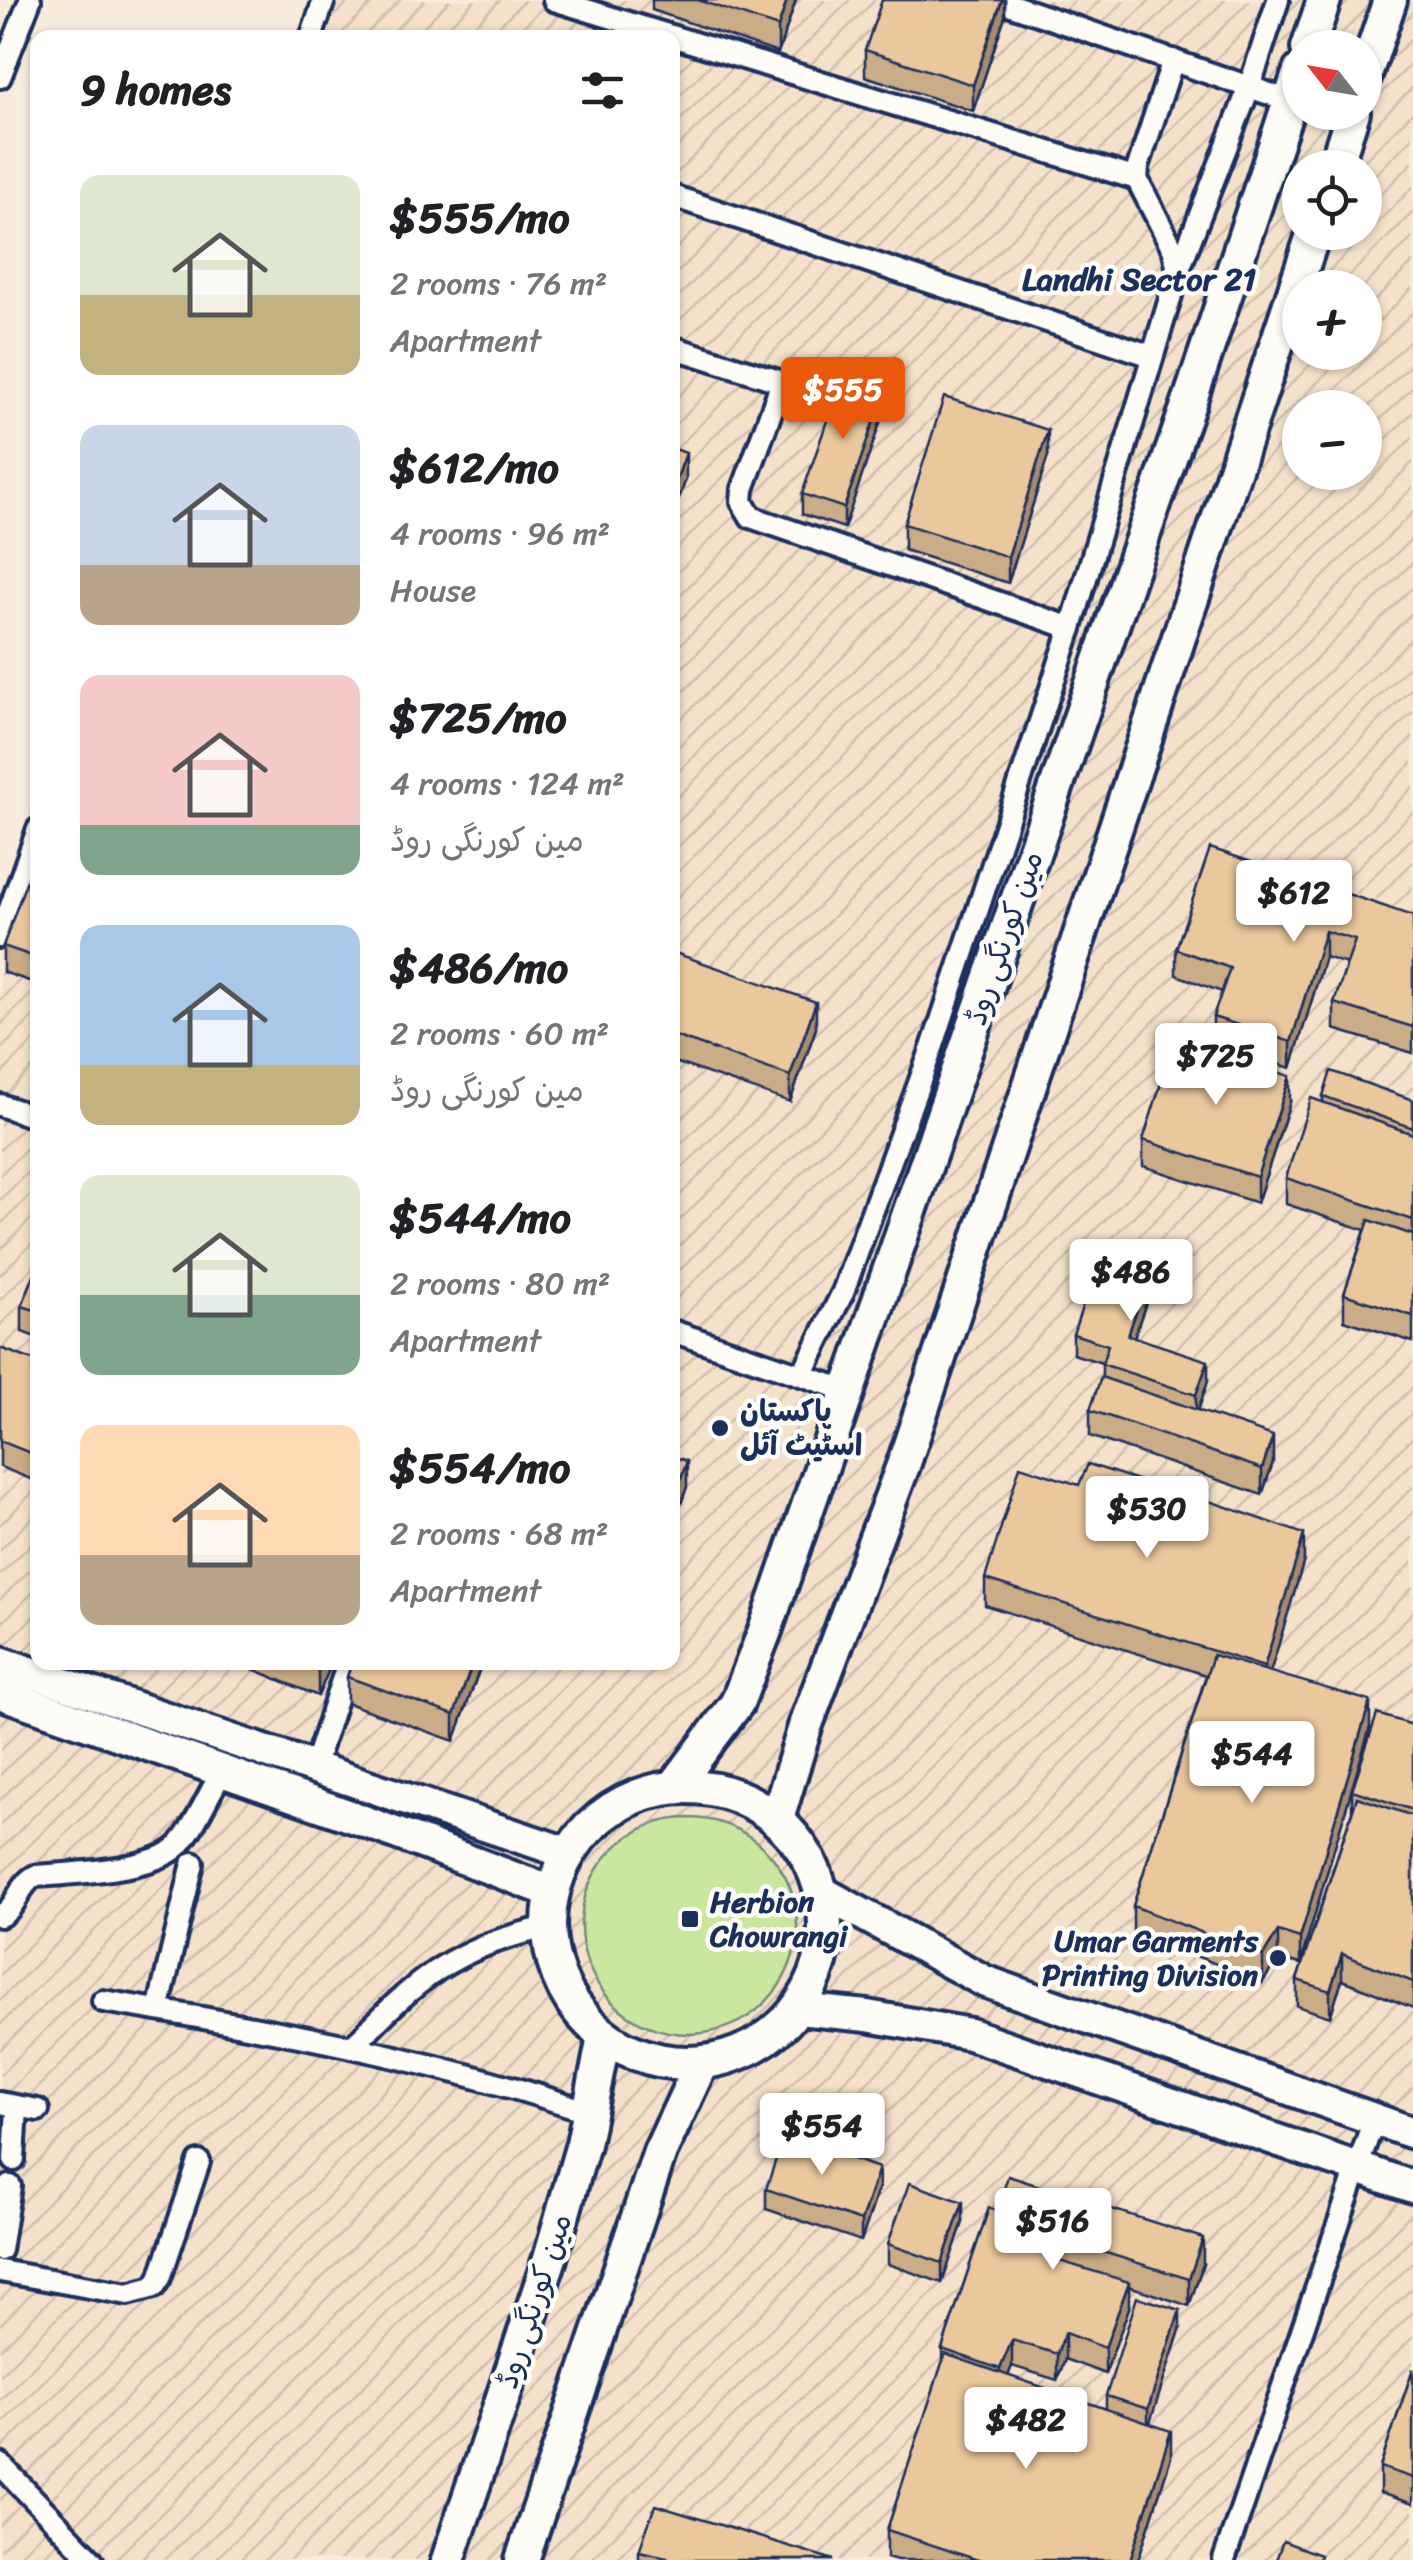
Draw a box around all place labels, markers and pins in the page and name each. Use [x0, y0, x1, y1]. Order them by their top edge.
pin: $555 [784, 357, 902, 442]
pin: $612 [1235, 860, 1353, 945]
pin: $725 [1157, 1023, 1275, 1108]
pin: $486 [1072, 1239, 1190, 1324]
place label: پاکستان اسٹیٹ آئل [740, 1384, 863, 1472]
marker: پاکستان اسٹیٹ آئل [709, 1417, 731, 1439]
pin: $530 [1088, 1476, 1206, 1561]
pin: $544 [1193, 1721, 1311, 1806]
place label: Herbion Chowrangi [709, 1875, 849, 1963]
marker: Herbion Chowrangi [679, 1908, 701, 1930]
place label: Umar Garments Printing Division [1042, 1914, 1259, 2002]
marker: Umar Garments Printing Division [1267, 1947, 1289, 1969]
pin: $554 [763, 2093, 881, 2178]
pin: $516 [994, 2188, 1112, 2273]
pin: $482 [967, 2387, 1085, 2472]

